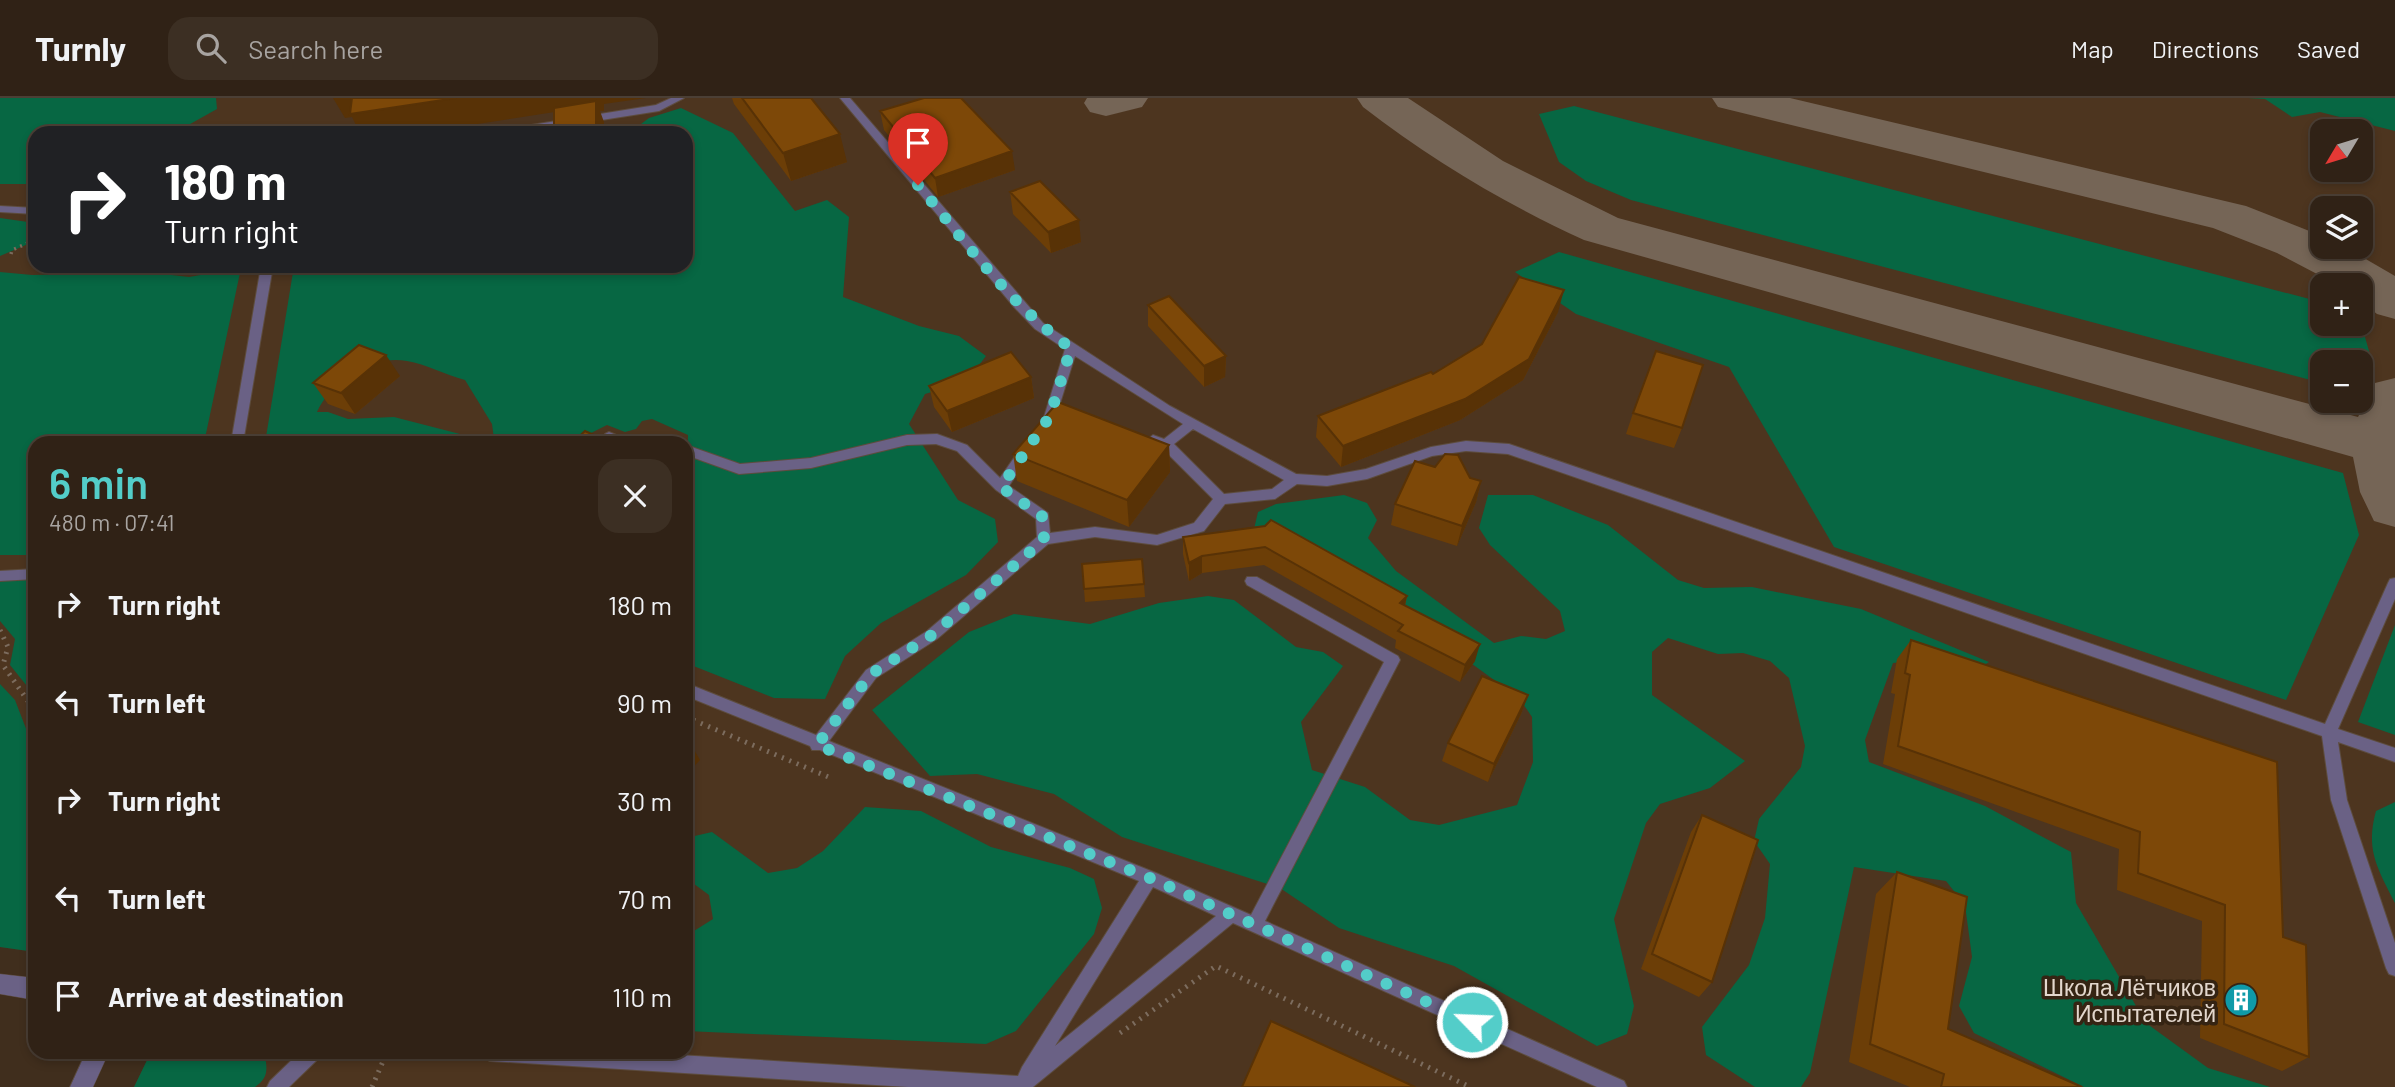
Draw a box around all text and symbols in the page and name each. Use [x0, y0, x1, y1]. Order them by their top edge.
search box [168, 17, 658, 80]
text: Turnly [35, 28, 126, 68]
icon: search [192, 29, 230, 67]
text: Search here [248, 33, 383, 64]
text: Map [2071, 34, 2114, 63]
text: Directions [2152, 34, 2259, 63]
text: Saved [2297, 34, 2360, 63]
pin [888, 113, 948, 185]
north arrow [2310, 119, 2373, 182]
map controls [2310, 119, 2373, 413]
icon: arrive [899, 124, 937, 162]
text: 180 m [164, 151, 287, 210]
icon: right [49, 154, 140, 245]
button: layers [2310, 196, 2373, 259]
text: Turn right [164, 211, 299, 249]
button: + [2310, 273, 2373, 336]
button: − [2310, 350, 2373, 413]
text: 6 min [49, 457, 148, 507]
button: close [598, 459, 672, 533]
text: 480 m · 07:41 [49, 508, 175, 536]
icon: right [49, 585, 87, 623]
text: Turn right [108, 589, 221, 620]
text: 180 m [608, 589, 672, 620]
icon: left [49, 683, 87, 721]
text: Turn left [108, 687, 206, 718]
text: 90 m [617, 687, 672, 718]
icon: right [49, 781, 87, 819]
text: Turn right [108, 785, 221, 816]
text: 30 m [617, 785, 672, 816]
icon: left [49, 879, 87, 917]
text: Turn left [108, 883, 206, 914]
text: 70 m [618, 883, 672, 914]
place label: Школа Лётчиков Испытателей [2043, 973, 2216, 1027]
icon: arrive [49, 977, 87, 1015]
text: Arrive at destination [108, 981, 344, 1012]
text: 110 m [612, 981, 672, 1012]
building icon: Школа Лётчиков Испытателей [2222, 981, 2260, 1019]
position arrow [1435, 985, 1509, 1059]

